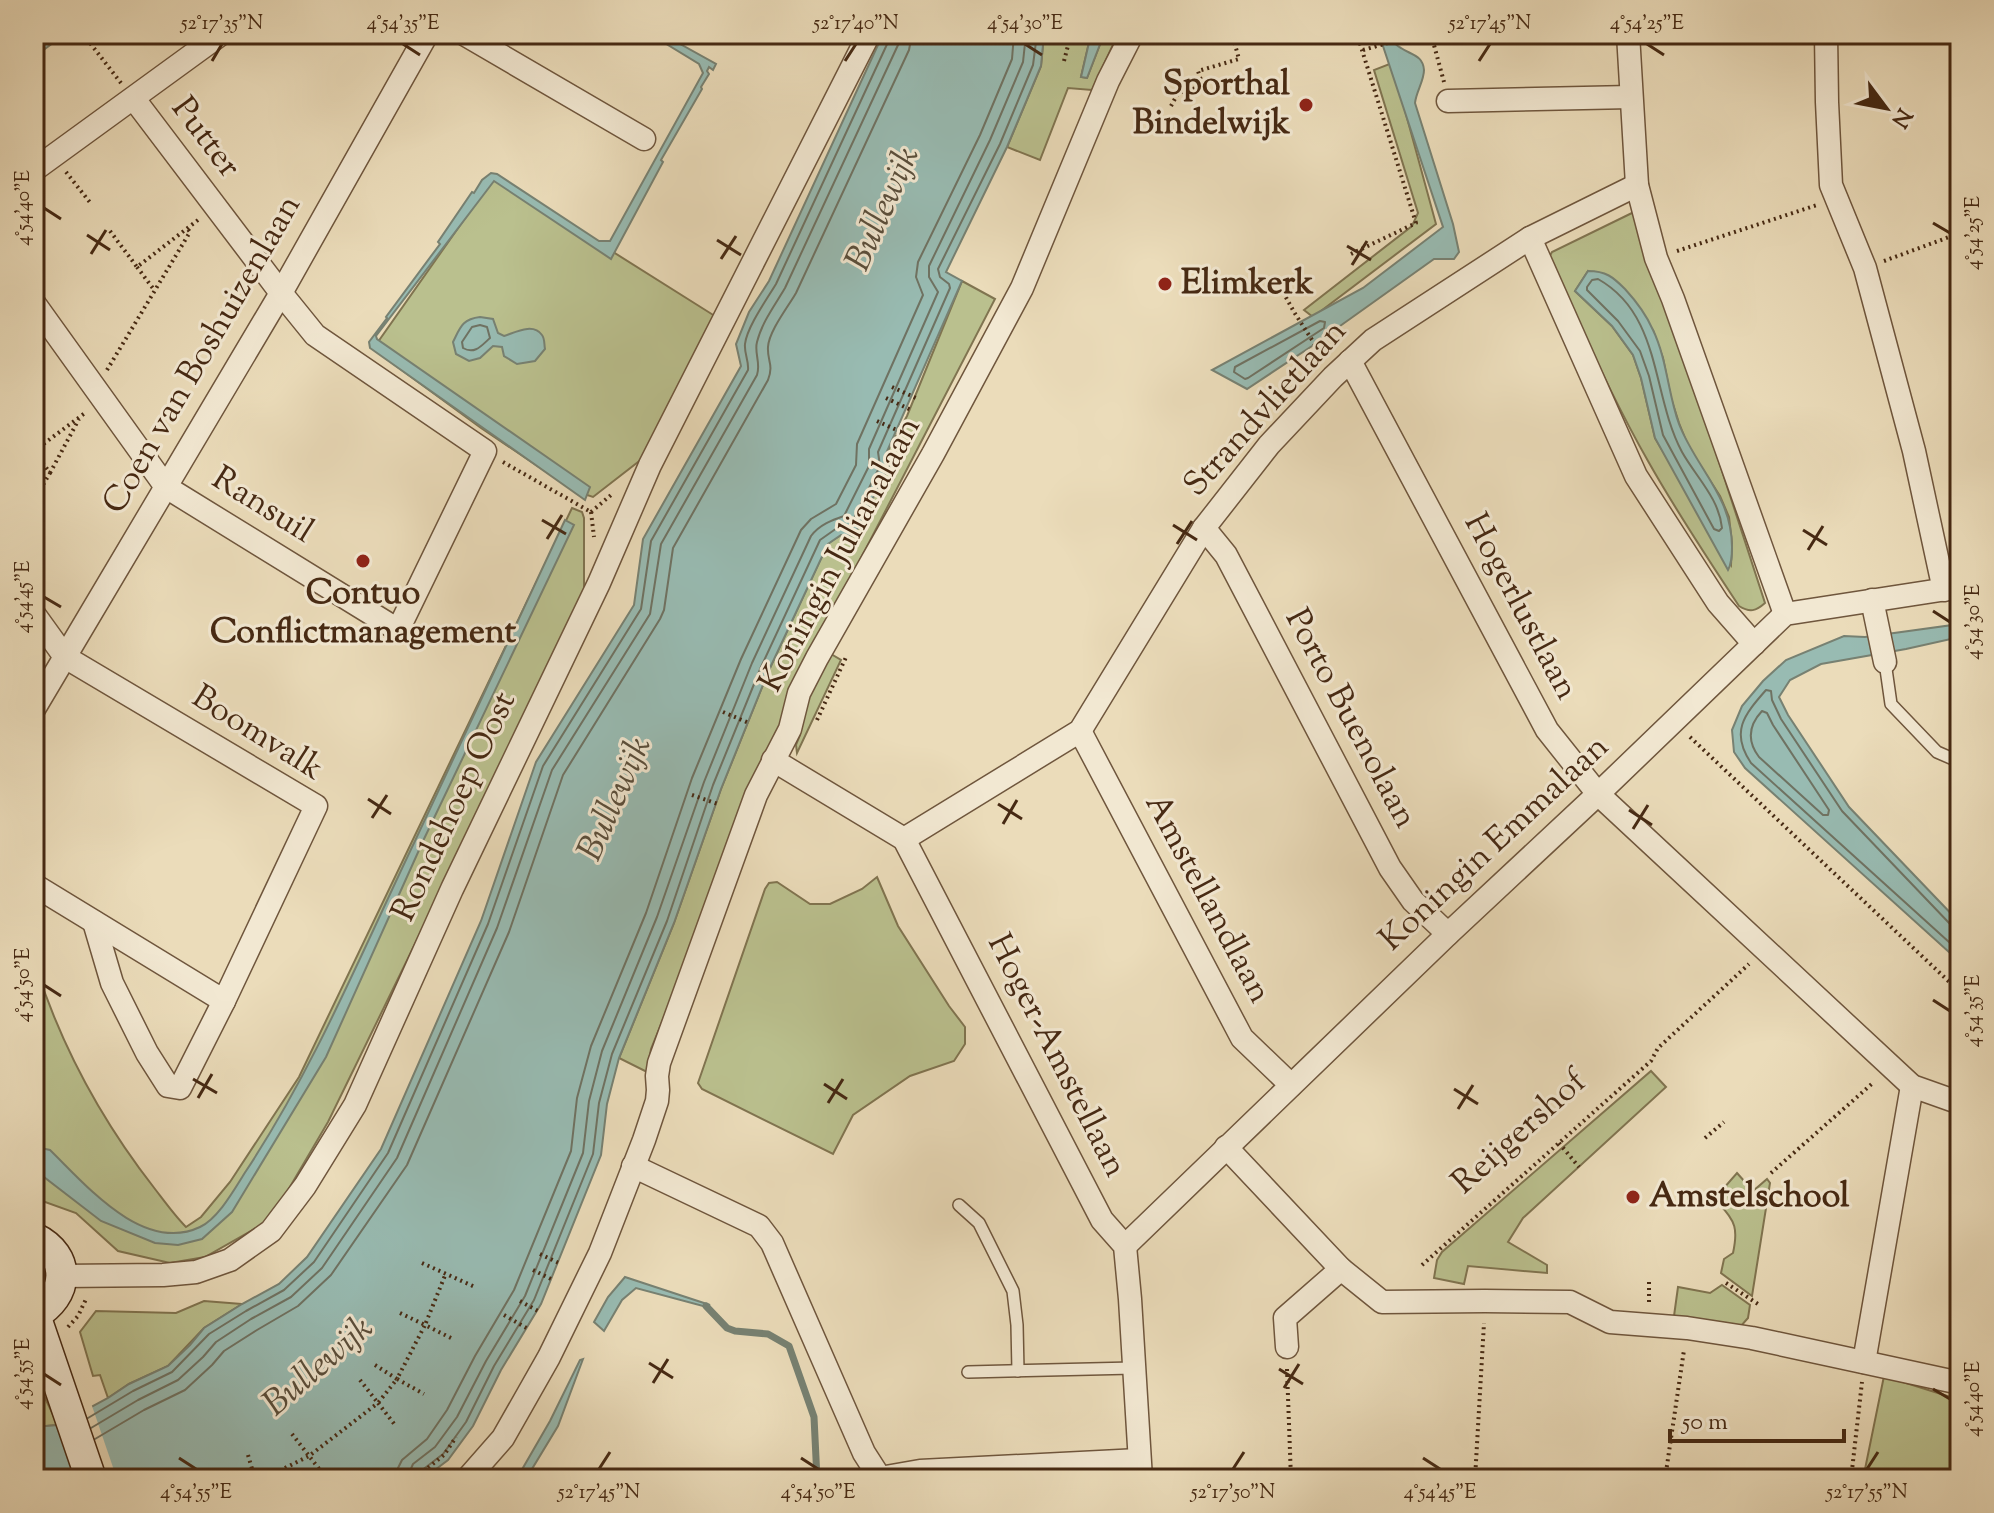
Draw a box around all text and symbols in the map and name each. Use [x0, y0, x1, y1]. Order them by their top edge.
text: 52°17'35"N [180, 10, 263, 39]
text: 4°54'35"E [367, 10, 439, 39]
text: 52°17'40"N [812, 10, 899, 39]
text: 4°54'30"E [987, 10, 1063, 39]
text: 52°17'45"N [1448, 10, 1531, 39]
text: 4°54'25"E [1610, 10, 1684, 39]
place label: Sporthal Bindelwijk [1132, 61, 1291, 149]
north arrow [1846, 68, 1926, 148]
street label: Putter [158, 87, 252, 189]
marker: Sporthal Bindelwijk [1297, 96, 1315, 114]
text: N [1882, 101, 1919, 133]
water label: Bullewijk [833, 138, 935, 280]
text: 4°54'40"E [10, 170, 39, 246]
street label: Coen van Boshuizenlaan [92, 186, 314, 524]
text: 4°54'25"E [1960, 196, 1989, 270]
place label: Elimkerk [1181, 260, 1314, 309]
marker: Elimkerk [1156, 275, 1174, 293]
street label: Strandvlietlaan [1173, 309, 1359, 509]
street label: Koningin Julianalaan [748, 409, 934, 701]
street label: Ransuil [201, 455, 323, 557]
street label: Hogerlustlaan [1450, 505, 1590, 709]
marker: Contuo Conflictmanagement [354, 552, 372, 570]
text: 4°54'45"E [10, 561, 39, 633]
place label: Contuo Conflictmanagement [210, 570, 516, 658]
text: 4°54'30"E [1960, 584, 1989, 660]
street label: Porto Buenolaan [1271, 600, 1429, 838]
street label: Boomvalk [181, 674, 333, 794]
street label: Rondehoep Oost [380, 684, 530, 930]
street label: Koningin Emmalaan [1369, 724, 1621, 964]
water label: Bullewijk [565, 728, 667, 870]
street label: Amstellandlaan [1131, 786, 1283, 1012]
street label: Hoger-Amstellaan [974, 926, 1138, 1186]
text: 4°54'50"E [10, 948, 39, 1022]
text: 4°54'35"E [1960, 975, 1989, 1047]
street label: Reijgershof [1442, 1058, 1599, 1207]
place label: Amstelschool [1649, 1173, 1850, 1222]
marker: Amstelschool [1624, 1188, 1642, 1206]
water label: Bullewijk [252, 1304, 386, 1430]
text: 4°54'55"E [10, 1338, 39, 1410]
text: 4°54'40"E [1960, 1361, 1989, 1437]
scale bar [1670, 1393, 1844, 1443]
text: 50 m [1680, 1406, 1728, 1440]
text: 4°54'55"E [160, 1479, 232, 1508]
text: 52°17'45"N [557, 1479, 640, 1508]
text: 4°54'50"E [781, 1479, 855, 1508]
text: 52°17'50"N [1190, 1479, 1275, 1508]
text: 4°54'45"E [1404, 1479, 1476, 1508]
text: 52°17'55"N [1825, 1479, 1908, 1508]

